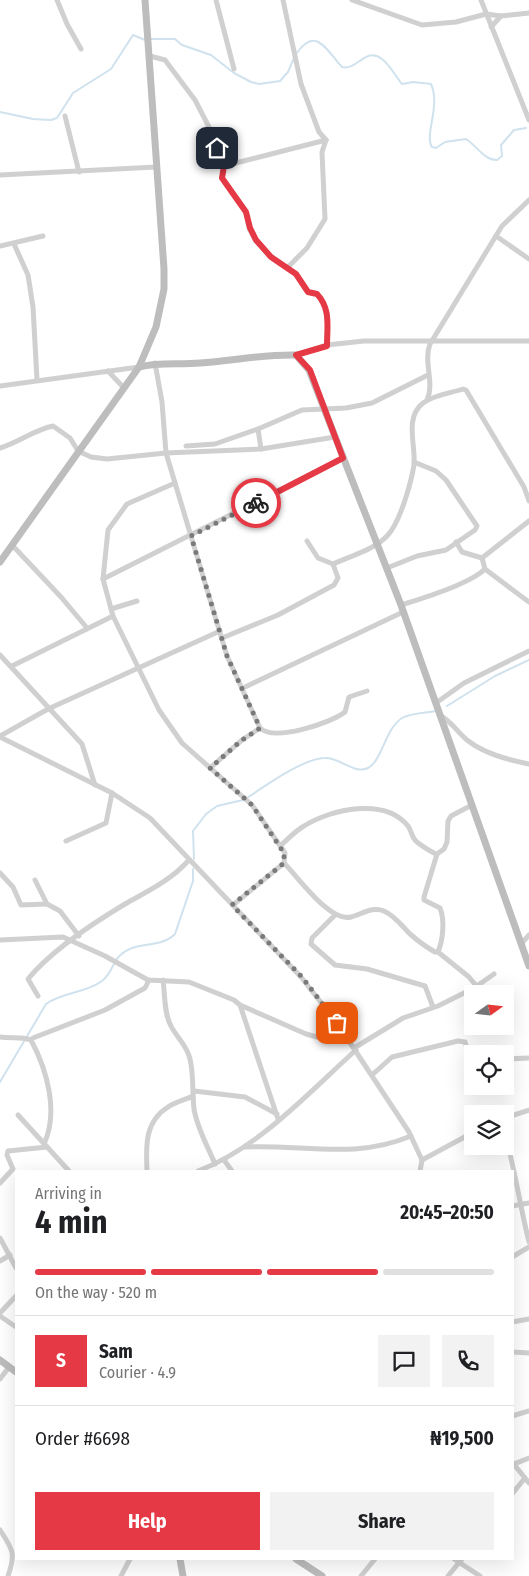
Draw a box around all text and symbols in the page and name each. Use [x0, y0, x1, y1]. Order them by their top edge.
pin [196, 127, 238, 169]
icon: home [203, 134, 231, 162]
courier [231, 478, 281, 528]
icon: bike [242, 489, 270, 517]
north arrow [464, 985, 514, 1035]
map controls [464, 985, 514, 1155]
pin [316, 1002, 358, 1044]
icon: bag [323, 1009, 351, 1037]
button: locate [464, 1045, 514, 1095]
button: layers [464, 1105, 514, 1155]
text: Arriving in [35, 1184, 102, 1203]
text: 20:45–20:50 [400, 1201, 494, 1224]
text: 4 min [35, 1203, 108, 1241]
text: On the way · 520 m [35, 1283, 157, 1302]
button: chat [378, 1335, 430, 1387]
button: phone [442, 1335, 494, 1387]
text: Sam [99, 1340, 133, 1363]
text: S [56, 1349, 66, 1372]
text: Courier · 4.9 [99, 1363, 176, 1382]
text: Order #6698 [35, 1427, 130, 1450]
text: ₦19,500 [430, 1427, 494, 1450]
button: Help [35, 1492, 260, 1550]
button: Share [270, 1492, 494, 1550]

